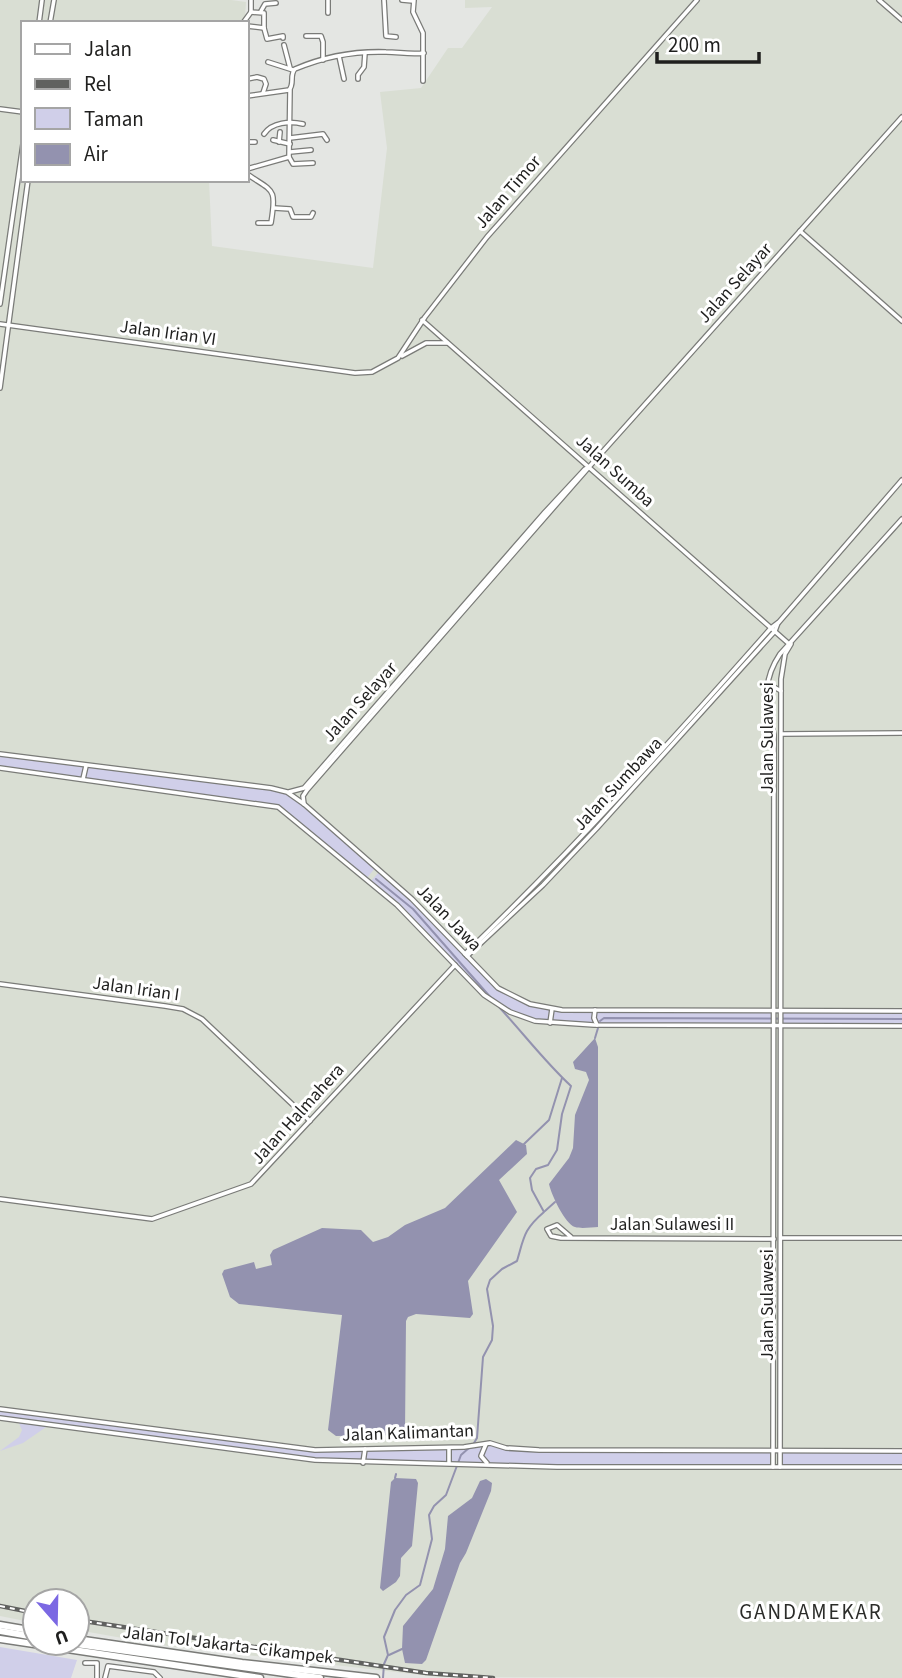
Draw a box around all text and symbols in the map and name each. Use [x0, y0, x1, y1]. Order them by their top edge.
legend [21, 21, 248, 182]
scale bar [657, 21, 758, 65]
text: 200 m [668, 30, 721, 60]
text: Jalan [84, 34, 132, 64]
text: Rel [84, 69, 112, 99]
text: Taman [84, 104, 144, 134]
text: Air [84, 139, 109, 169]
street label: Jalan Timor [469, 149, 547, 234]
street label: Jalan Selayar [692, 237, 778, 329]
street label: Jalan Irian VI [118, 314, 218, 352]
street label: Jalan Sumba [570, 429, 660, 513]
street label: Jalan Selayar [317, 656, 403, 748]
street label: Jalan Sulawesi [755, 682, 780, 794]
street label: Jalan Sumbawa [568, 732, 668, 836]
street label: Jalan Jawa [411, 879, 487, 957]
street label: Jalan Irian I [91, 971, 181, 1007]
street label: Jalan Halmahera [246, 1058, 350, 1170]
street label: Jalan Sulawesi II [610, 1212, 734, 1237]
street label: Jalan Sulawesi [755, 1249, 780, 1361]
street label: Jalan Kalimantan [342, 1418, 474, 1448]
north arrow [21, 1587, 91, 1657]
district label: GANDAMEKAR [739, 1597, 883, 1627]
street label: Jalan Tol Jakarta–Cikampek [121, 1620, 335, 1670]
text: U [51, 1622, 72, 1651]

